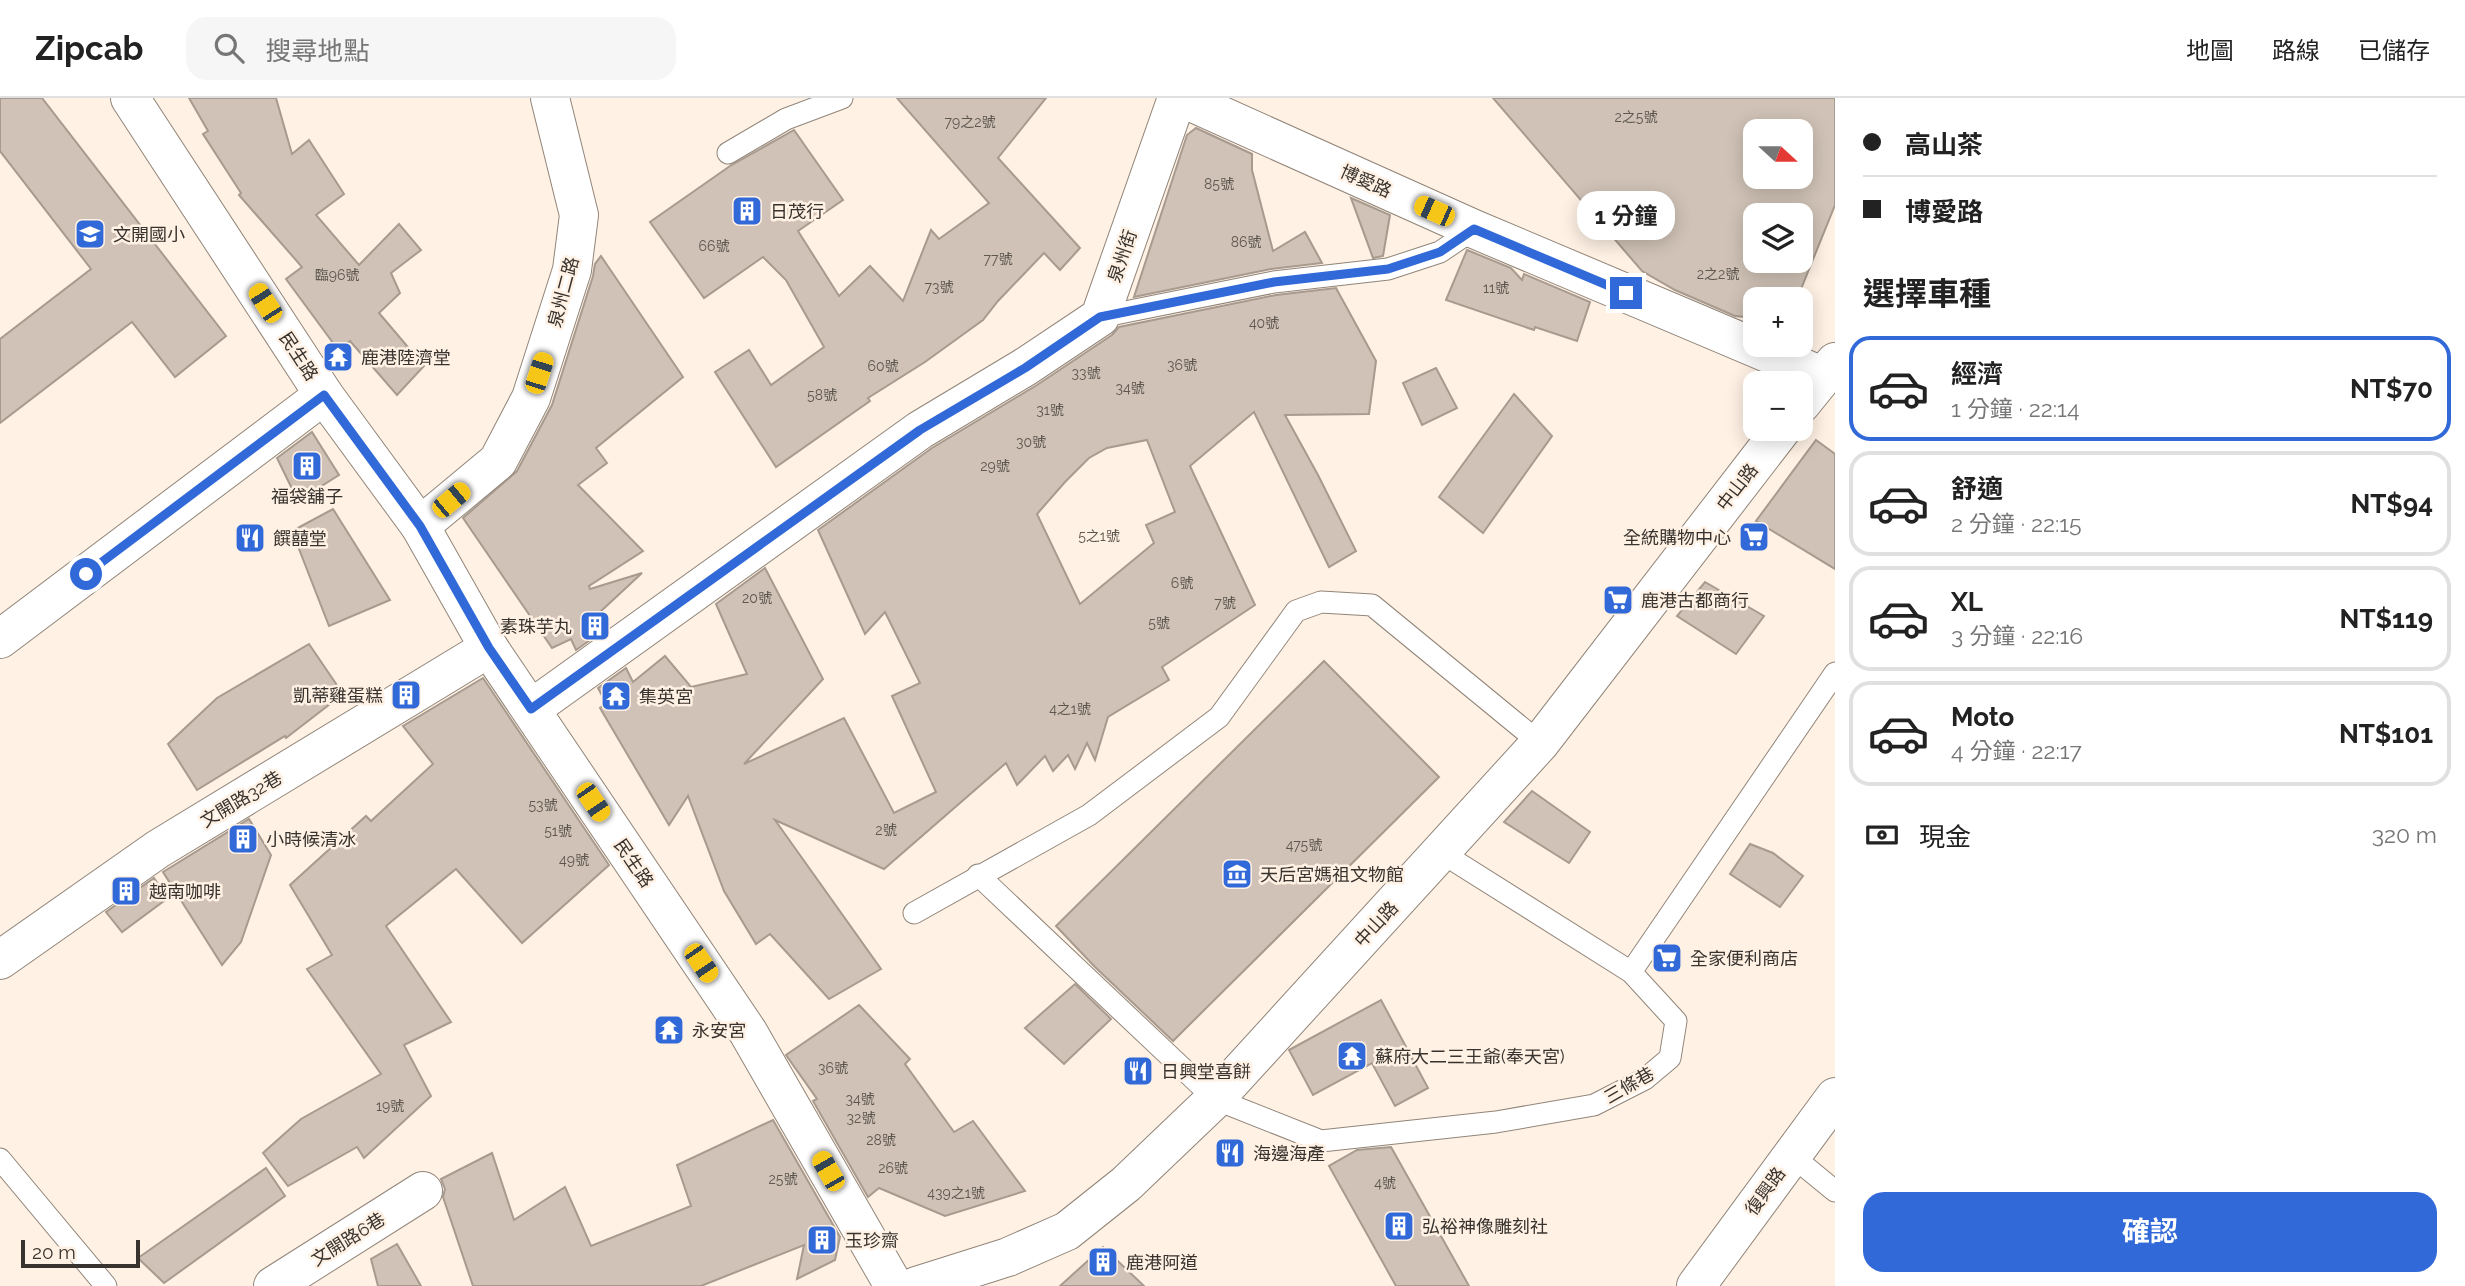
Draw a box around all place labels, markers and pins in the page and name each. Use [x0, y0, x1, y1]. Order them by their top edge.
building icon: 日茂行 [730, 194, 764, 228]
place label: 日茂行 [770, 201, 824, 222]
school or university icon: 文開國小 [73, 217, 107, 251]
place label: 文開國小 [113, 224, 185, 245]
temple icon: 鹿港陸濟堂 [321, 340, 355, 374]
place label: 鹿港陸濟堂 [361, 347, 451, 368]
building icon: 福袋舖子 [290, 449, 324, 483]
place label: 福袋舖子 [271, 486, 343, 507]
supermarket icon: 全統購物中心 [1737, 520, 1771, 554]
restaurant icon: 饌囍堂 [233, 521, 267, 555]
place label: 全統購物中心 [1623, 527, 1731, 548]
place label: 饌囍堂 [273, 528, 327, 549]
supermarket icon: 鹿港古都商行 [1601, 583, 1635, 617]
place label: 鹿港古都商行 [1641, 590, 1749, 611]
building icon: 素珠芋丸 [578, 609, 612, 643]
place label: 素珠芋丸 [500, 616, 572, 637]
building icon: 凱蒂雞蛋糕 [389, 678, 423, 712]
temple icon: 集英宮 [599, 679, 633, 713]
place label: 凱蒂雞蛋糕 [293, 685, 383, 706]
place label: 集英宮 [639, 686, 693, 707]
building icon: 小時候清冰 [226, 822, 260, 856]
place label: 小時候清冰 [266, 829, 356, 850]
museum icon: 天后宮媽祖文物館 [1220, 857, 1254, 891]
place label: 天后宮媽祖文物館 [1260, 864, 1404, 885]
building icon: 越南咖啡 [109, 874, 143, 908]
place label: 越南咖啡 [149, 881, 221, 902]
supermarket icon: 全家便利商店 [1650, 941, 1684, 975]
place label: 全家便利商店 [1690, 948, 1798, 969]
temple icon: 永安宮 [652, 1013, 686, 1047]
place label: 永安宮 [692, 1020, 746, 1041]
temple icon: 蘇府大二三王爺(奉天宮) [1335, 1039, 1369, 1073]
place label: 蘇府大二三王爺(奉天宮) [1375, 1046, 1565, 1067]
restaurant icon: 日興堂喜餅 [1121, 1054, 1155, 1088]
place label: 日興堂喜餅 [1161, 1061, 1251, 1082]
restaurant icon: 海邊海產 [1213, 1136, 1247, 1170]
place label: 海邊海產 [1253, 1143, 1325, 1164]
building icon: 弘裕神像雕刻社 [1382, 1209, 1416, 1243]
place label: 弘裕神像雕刻社 [1422, 1216, 1548, 1237]
building icon: 玉珍齋 [805, 1223, 839, 1257]
place label: 玉珍齋 [845, 1230, 899, 1251]
building icon: 鹿港阿道 [1086, 1245, 1120, 1279]
place label: 鹿港阿道 [1126, 1252, 1198, 1273]

